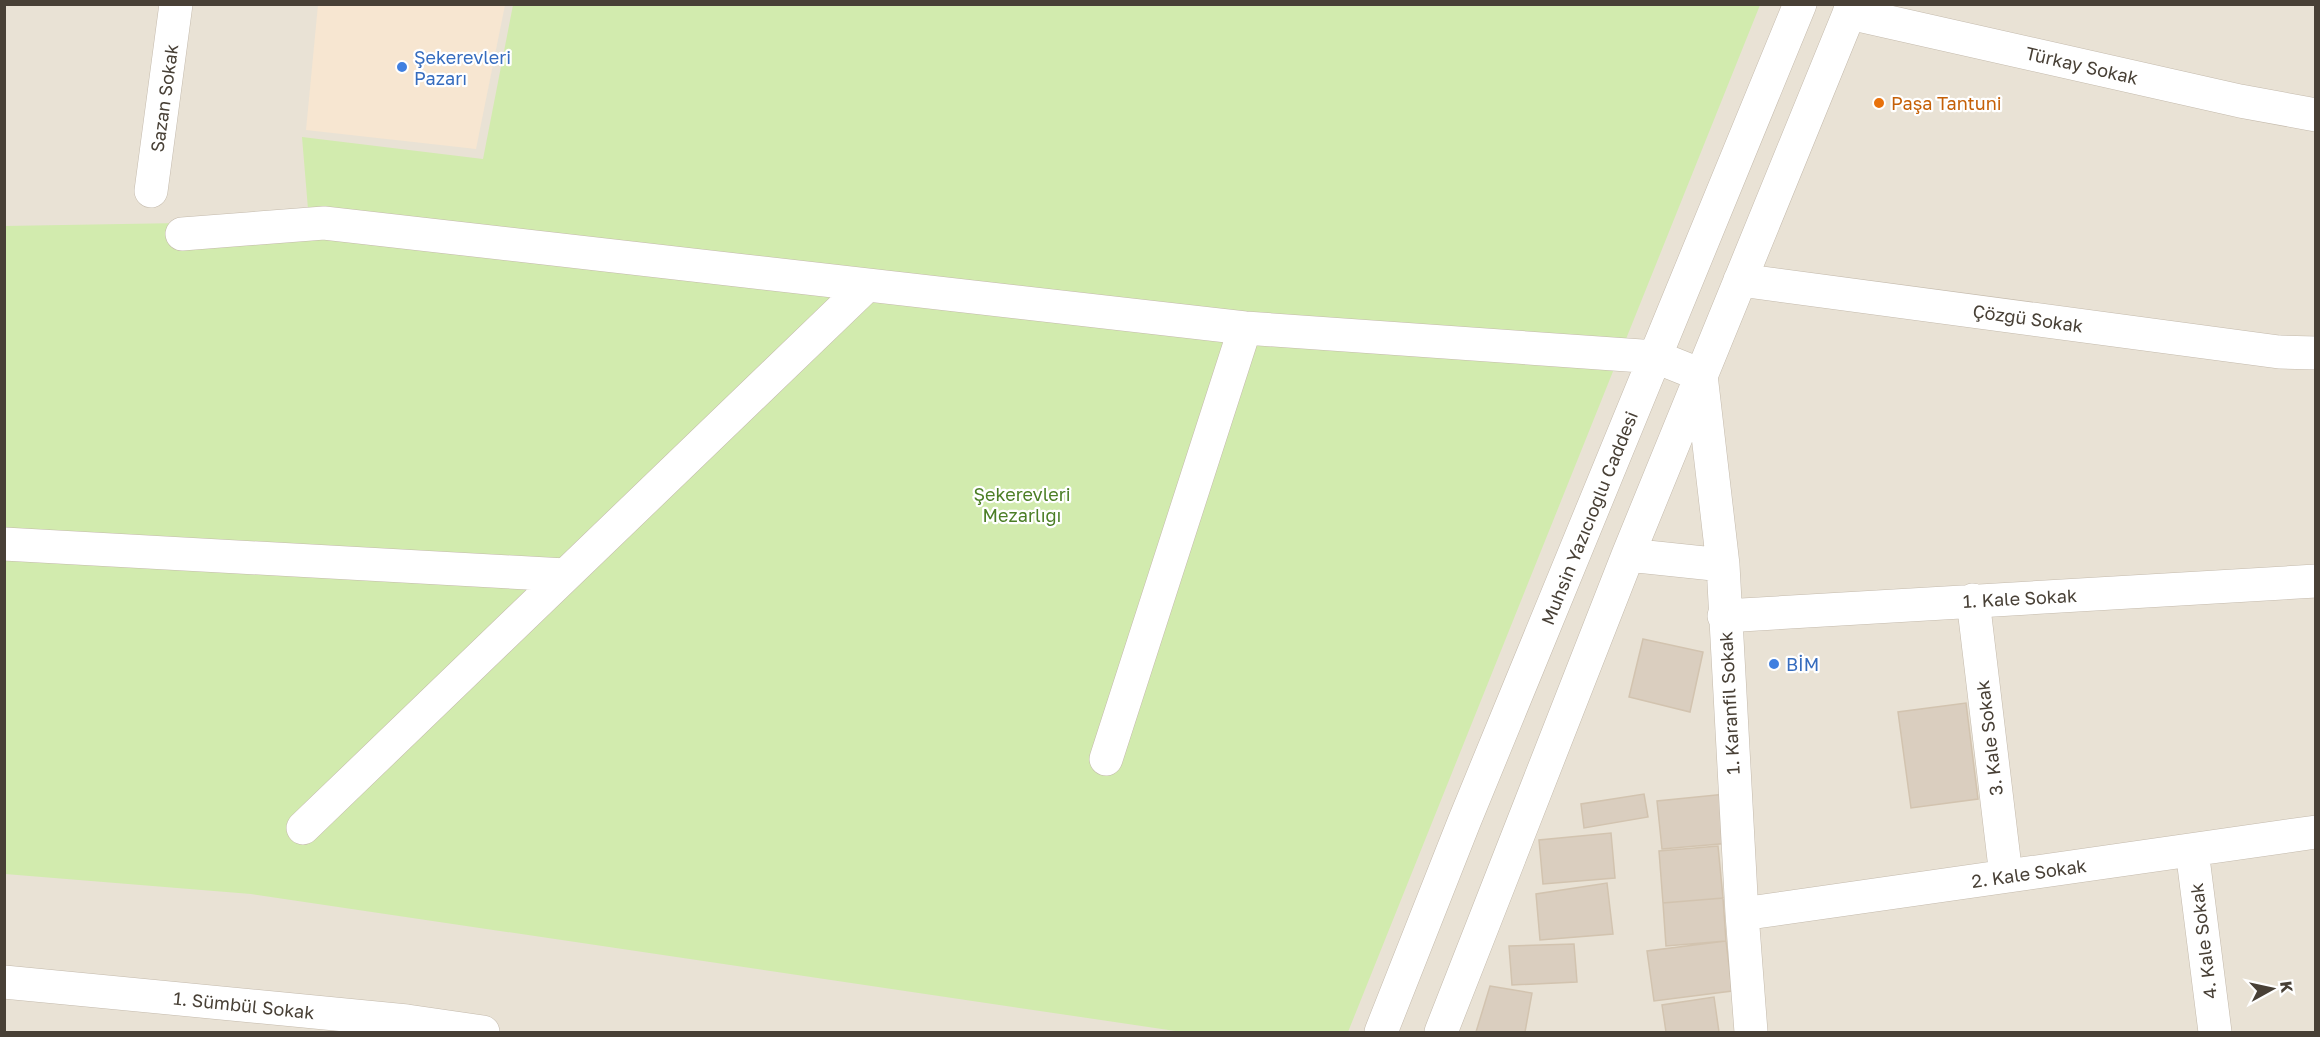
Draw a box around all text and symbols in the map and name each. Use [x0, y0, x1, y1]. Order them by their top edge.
street label: Türkay Sokak [2024, 41, 2140, 89]
street label: Sazan Sokak [146, 42, 182, 154]
place label: Şekerevleri Pazarı [414, 46, 511, 89]
marker: Şekerevleri Pazarı [395, 60, 409, 74]
place label: Paşa Tantuni [1891, 92, 2002, 114]
marker: Paşa Tantuni [1872, 96, 1886, 110]
street label: Çözgü Sokak [1971, 299, 2085, 337]
street label: Muhsin Yazıcıoğlu Caddesi [1536, 408, 1642, 628]
park label: Şekerevleri Mezarlığı [973, 483, 1071, 526]
street label: 1. Kale Sokak [1962, 584, 2078, 612]
street label: 1. Karanfil Sokak [1714, 631, 1744, 775]
place label: BİM [1786, 653, 1819, 675]
marker: BİM [1767, 657, 1781, 671]
street label: 3. Kale Sokak [1971, 679, 2007, 797]
street label: 2. Kale Sokak [1970, 854, 2088, 892]
street label: 4. Kale Sokak [2185, 882, 2221, 1000]
north arrow [2242, 959, 2302, 1019]
text: K [2276, 980, 2298, 994]
street label: 1. Sümbül Sokak [172, 987, 316, 1023]

